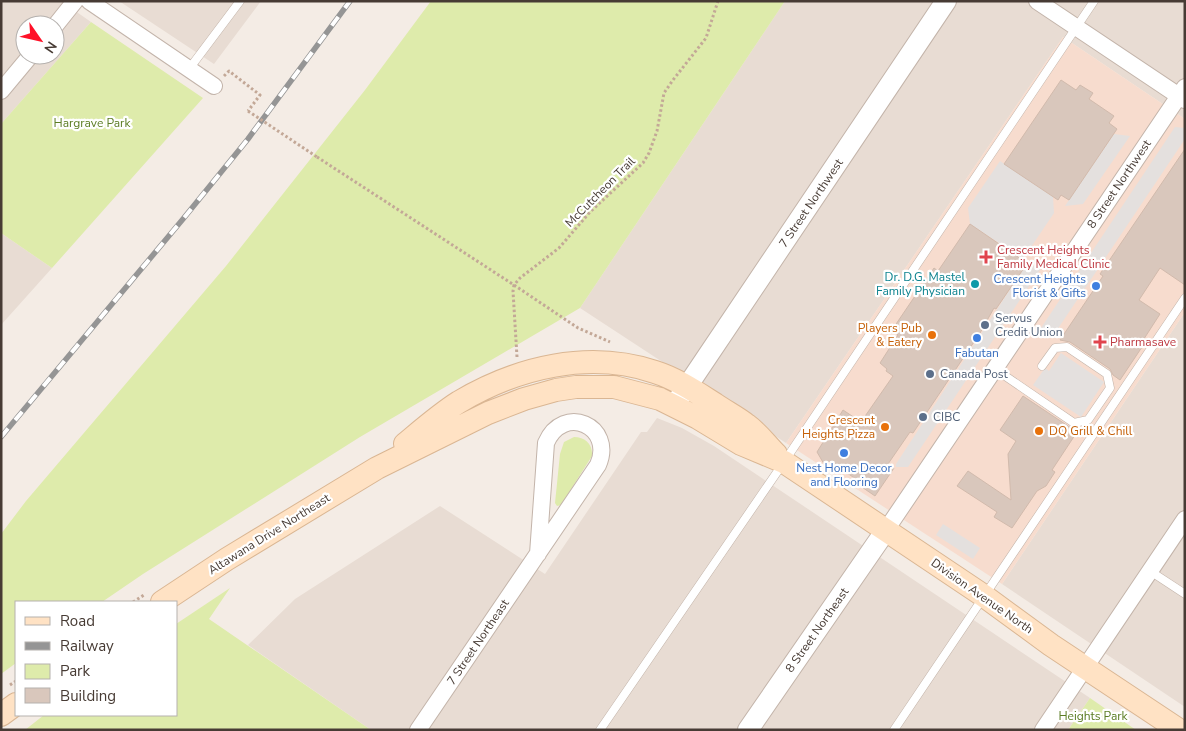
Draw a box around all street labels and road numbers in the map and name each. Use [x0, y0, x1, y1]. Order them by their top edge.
street label: 8 Street Northwest [1083, 136, 1155, 231]
street label: McCutcheon Trail [561, 153, 639, 231]
street label: 7 Street Northwest [775, 155, 847, 250]
street label: Altawana Drive Northeast [205, 490, 334, 578]
street label: Division Avenue North [928, 555, 1036, 637]
street label: 8 Street Northeast [782, 584, 853, 676]
street label: 7 Street Northeast [443, 595, 513, 688]

